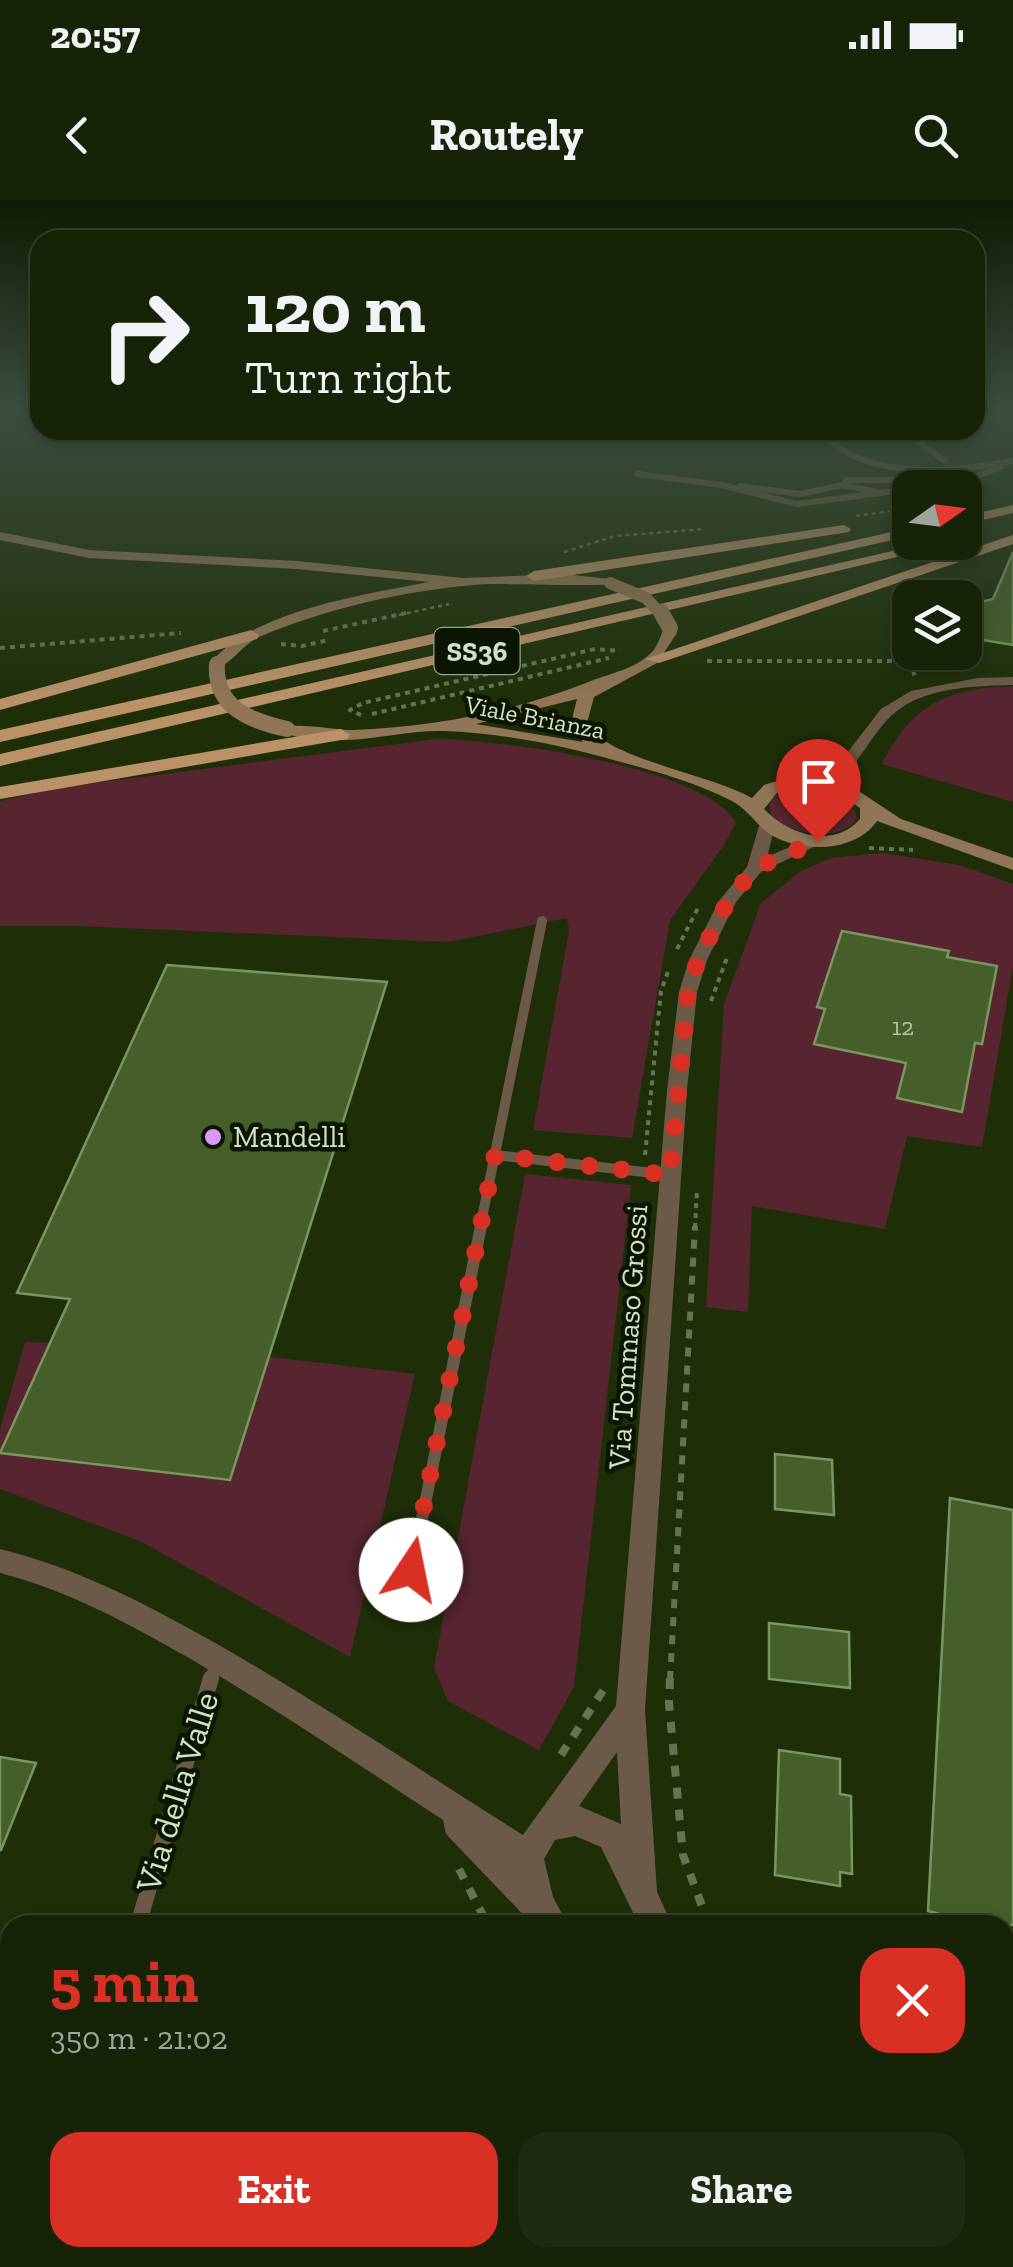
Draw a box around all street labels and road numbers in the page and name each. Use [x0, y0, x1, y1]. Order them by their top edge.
road number: SS36 [434, 628, 520, 674]
street label: Viale Brianza [462, 689, 607, 745]
street label: Via Tommaso Grossi [601, 1204, 655, 1471]
street label: Via della Valle [126, 1687, 227, 1898]

